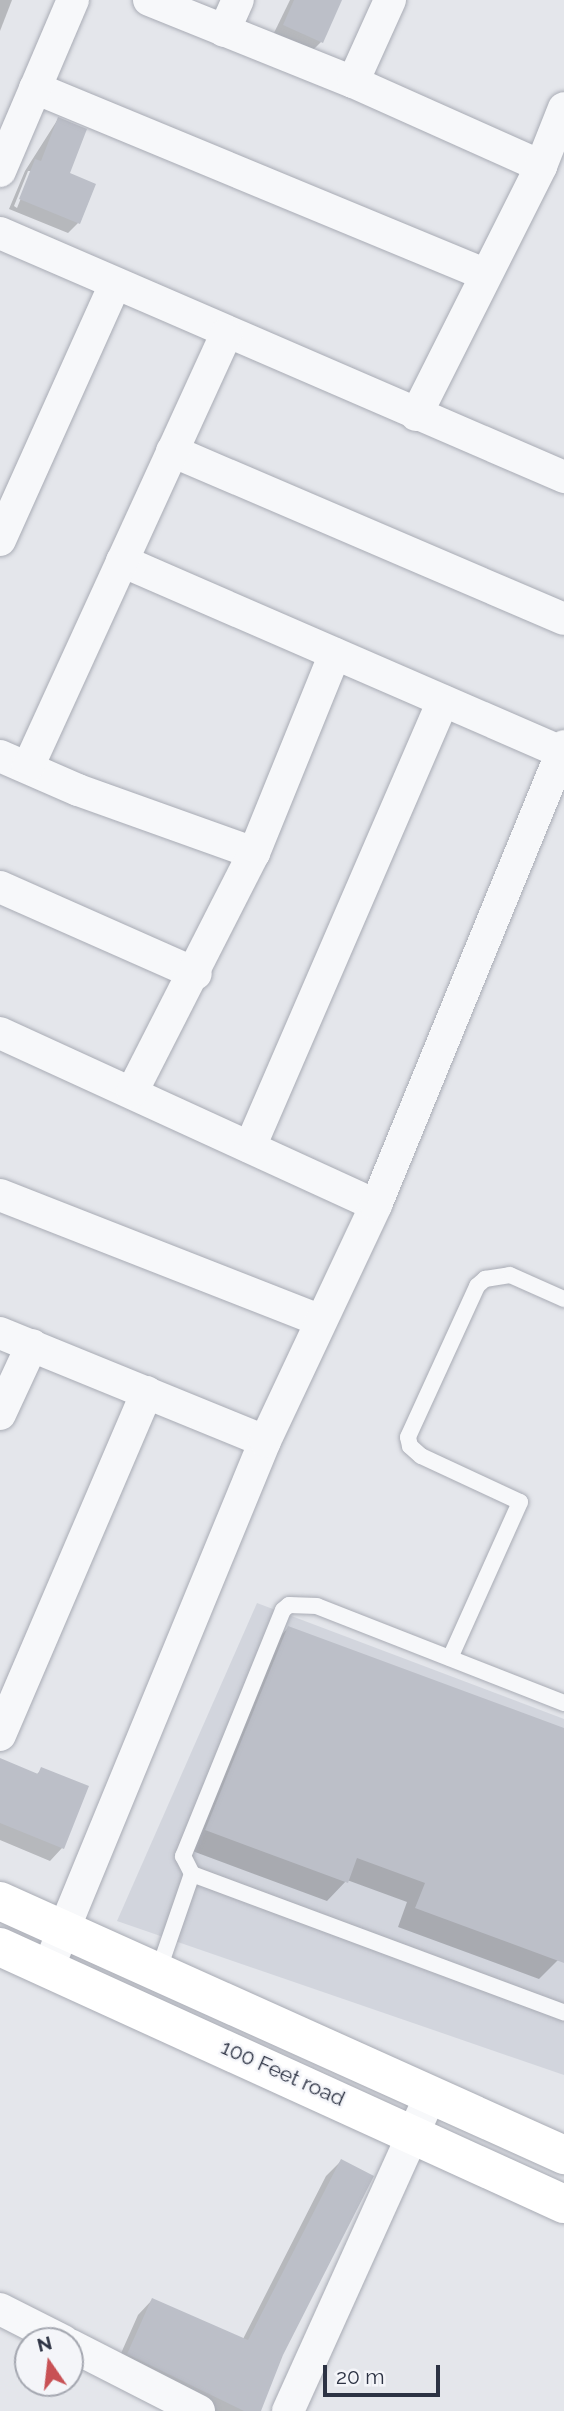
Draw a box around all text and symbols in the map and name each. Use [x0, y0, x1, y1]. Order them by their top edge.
street label: 100 Feet road [217, 2035, 349, 2111]
north arrow [14, 2327, 84, 2397]
text: N [35, 2331, 54, 2356]
scale bar [326, 2352, 443, 2396]
text: 20 m [336, 2364, 384, 2389]

